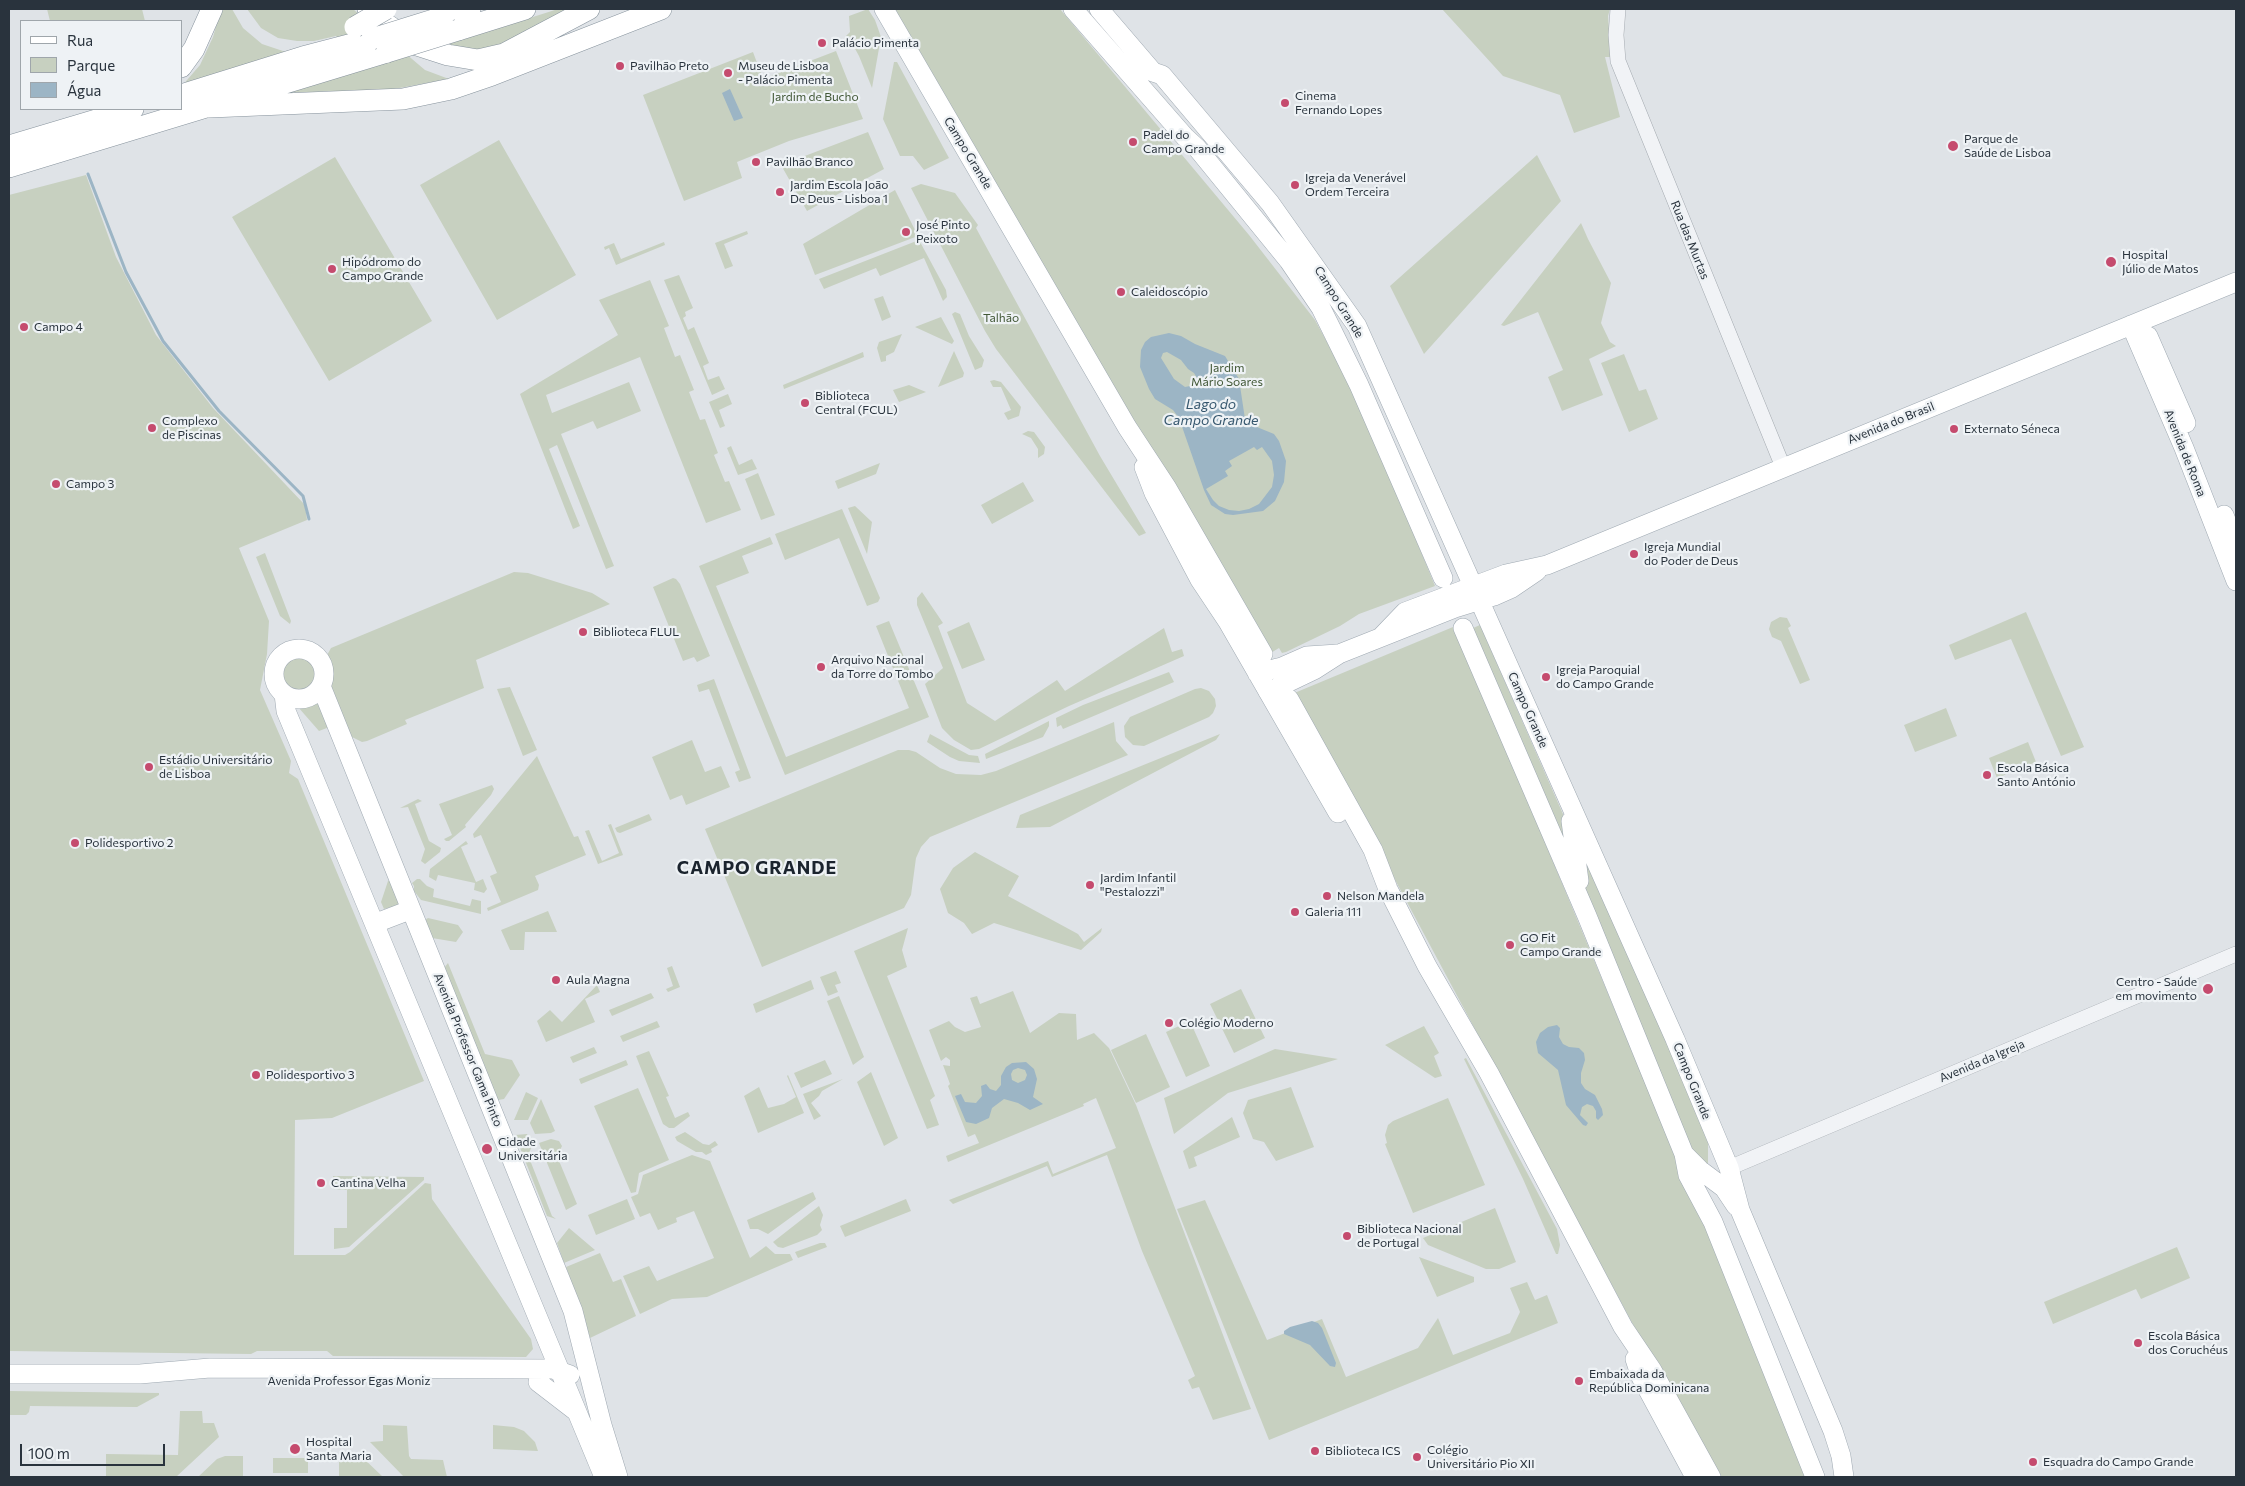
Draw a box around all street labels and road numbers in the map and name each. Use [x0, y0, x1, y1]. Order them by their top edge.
street label: Campo Grande [941, 114, 995, 192]
street label: Rua das Murtas [1668, 198, 1712, 282]
street label: Campo Grande [1311, 264, 1367, 340]
street label: Avenida do Brasil [1846, 399, 1936, 447]
street label: Avenida de Roma [2161, 407, 2209, 499]
street label: Campo Grande [1505, 670, 1551, 750]
street label: Avenida Professor Gama Pinto [431, 971, 505, 1129]
street label: Avenida da Igreja [1937, 1037, 2027, 1085]
street label: Campo Grande [1670, 1041, 1714, 1121]
street label: Avenida Professor Egas Moniz [268, 1374, 430, 1388]

